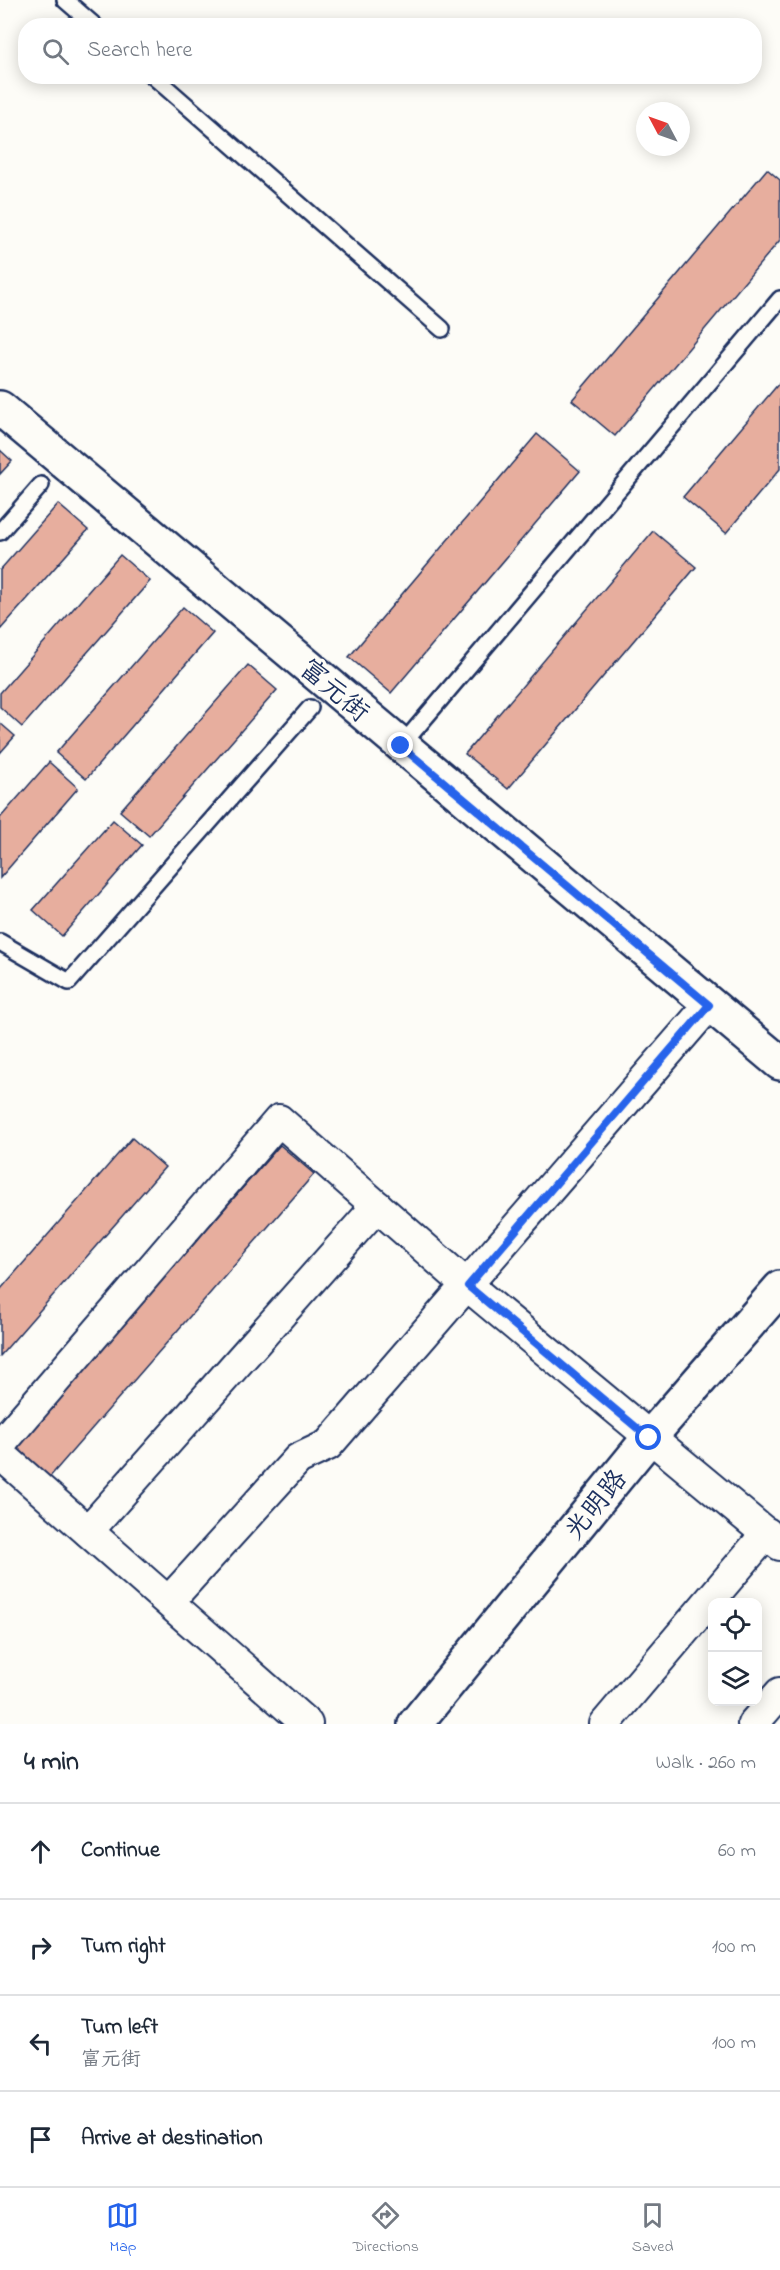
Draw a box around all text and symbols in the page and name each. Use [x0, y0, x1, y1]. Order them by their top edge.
search box [18, 18, 762, 84]
icon: search [39, 35, 72, 68]
text: Search here [87, 35, 192, 67]
north arrow [636, 102, 690, 156]
street label: 富元街 [290, 651, 377, 733]
route end [387, 732, 413, 758]
route start [635, 1424, 661, 1450]
street label: 光明路 [556, 1462, 638, 1549]
map controls [708, 1598, 762, 1706]
button: locate [708, 1598, 762, 1652]
button: layers [708, 1652, 762, 1706]
text: 4 min [24, 1744, 79, 1782]
text: Walk · 260 m [655, 1749, 756, 1778]
icon: ahead [24, 1835, 57, 1868]
text: Continue [81, 1835, 160, 1867]
text: 60 m [718, 1837, 756, 1866]
icon: right [24, 1931, 57, 1964]
text: Turn right [81, 1931, 166, 1963]
text: 100 m [712, 1933, 756, 1962]
text: Turn left [81, 2012, 158, 2044]
icon: left [24, 2027, 57, 2060]
text: 100 m [712, 2029, 756, 2058]
text: 富元街 [81, 2046, 141, 2075]
icon: arrive [24, 2123, 57, 2156]
text: Arrive at destination [81, 2123, 263, 2155]
tab: Map [106, 2199, 139, 2259]
tab: Directions [352, 2199, 419, 2259]
tab: Saved [632, 2199, 674, 2259]

